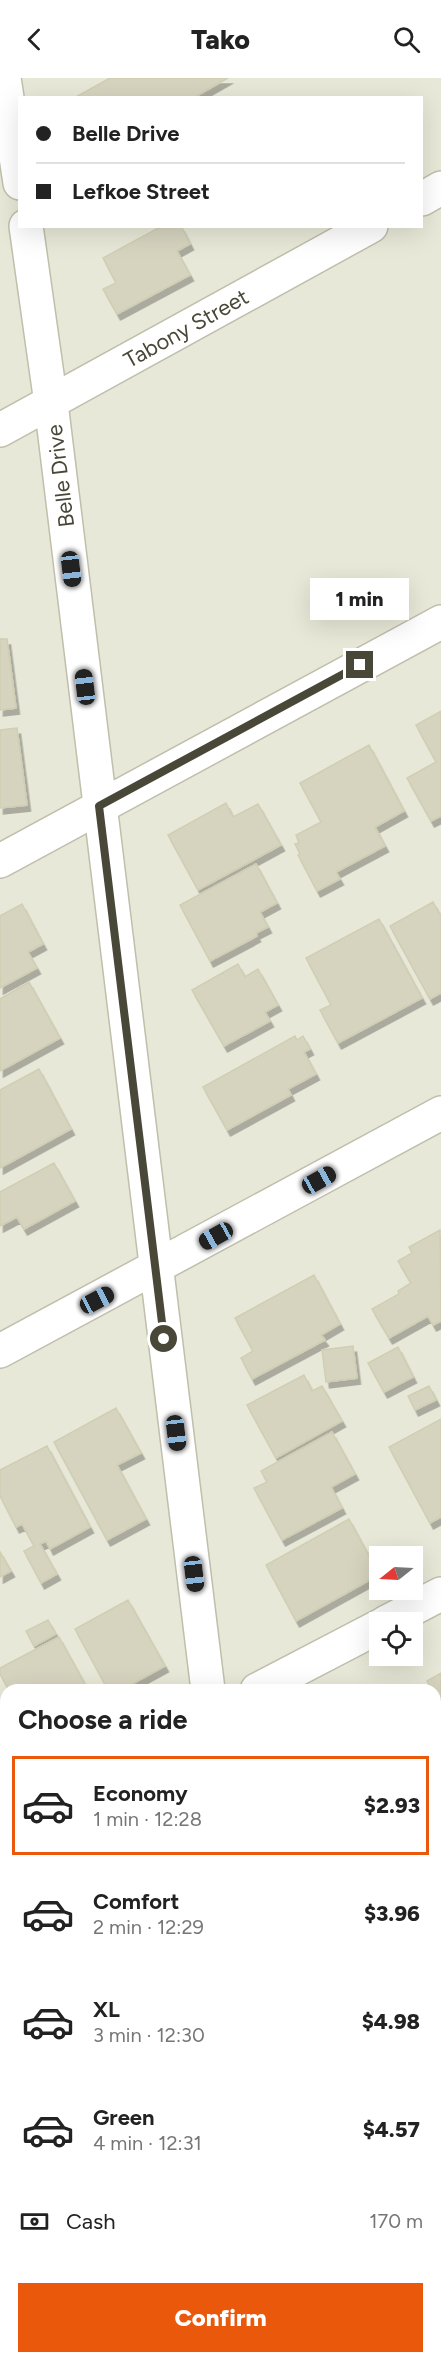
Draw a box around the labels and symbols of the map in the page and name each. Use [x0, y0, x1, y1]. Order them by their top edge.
street label: Tabony Street [119, 283, 253, 374]
street label: Belle Drive [41, 423, 80, 529]
car [60, 550, 82, 588]
callout: 1 min [310, 578, 410, 620]
route end [346, 651, 373, 678]
car [74, 668, 96, 706]
car [299, 1163, 339, 1197]
car [196, 1219, 236, 1253]
car [77, 1284, 117, 1316]
route start [150, 1325, 177, 1352]
car [165, 1414, 187, 1452]
north arrow [369, 1546, 423, 1600]
car [183, 1555, 205, 1593]

